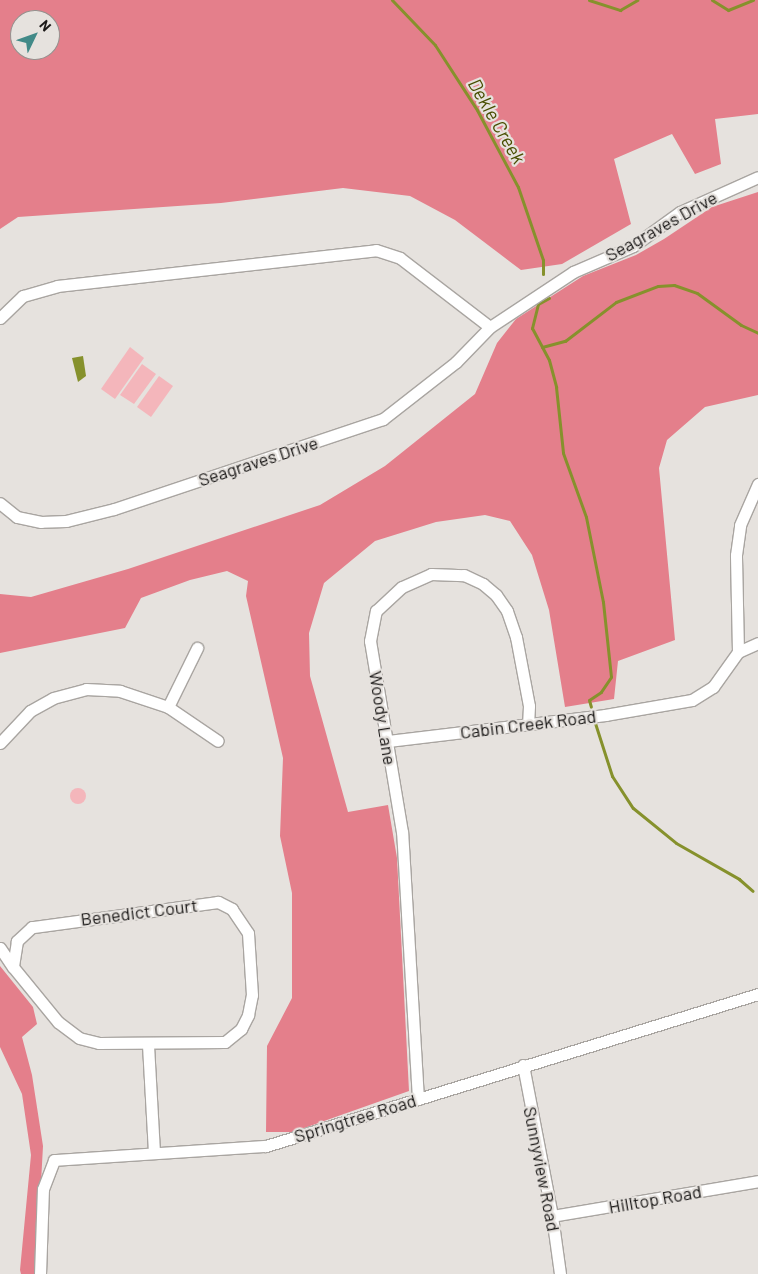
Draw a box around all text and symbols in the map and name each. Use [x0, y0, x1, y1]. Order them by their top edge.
north arrow [10, 10, 60, 60]
text: N [36, 16, 55, 34]
water label: Dekle Creek [463, 74, 531, 168]
street label: Seagraves Drive [601, 186, 721, 266]
street label: Seagraves Drive [195, 431, 321, 491]
street label: Woody Lane [365, 669, 401, 767]
street label: Cabin Creek Road [459, 705, 597, 743]
street label: Benedict Court [79, 894, 199, 930]
street label: Springtree Road [291, 1089, 419, 1147]
street label: Sunnyview Road [519, 1105, 565, 1233]
street label: Hilltop Road [607, 1180, 703, 1218]

